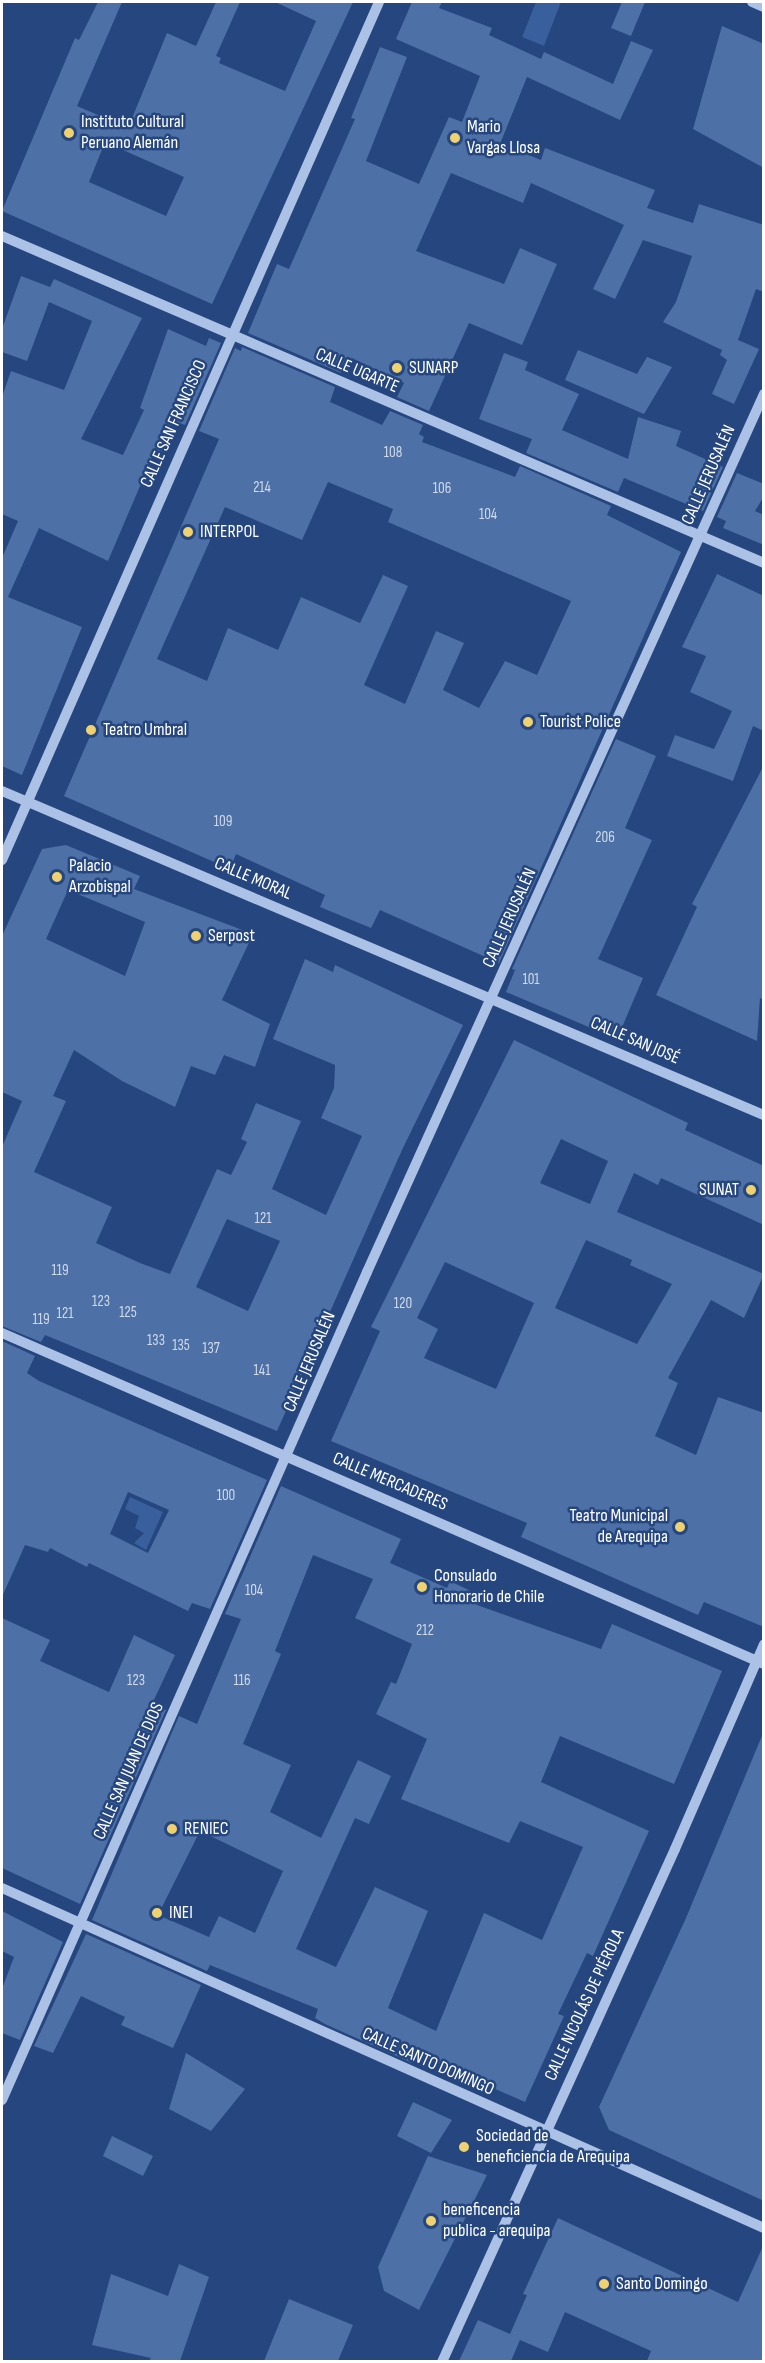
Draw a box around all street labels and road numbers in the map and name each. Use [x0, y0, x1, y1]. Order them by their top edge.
street label: CALLE UGARTE [312, 344, 402, 398]
street label: CALLE SAN FRANCISCO [136, 357, 212, 491]
street label: CALLE JERUSALÉN [677, 422, 741, 528]
street label: CALLE MORAL [211, 853, 295, 905]
street label: CALLE JERUSALÉN [478, 865, 542, 971]
street label: CALLE SAN JOSÉ [587, 1012, 683, 1070]
street label: CALLE JERUSALÉN [279, 1309, 341, 1415]
street label: CALLE MERCADERES [329, 1448, 451, 1516]
street label: CALLE SAN JUAN DE DIOS [89, 1699, 169, 1843]
street label: CALLE NICOLÁS DE PIÉROLA [540, 1926, 630, 2084]
street label: CALLE SANTO DOMINGO [359, 2023, 497, 2101]

